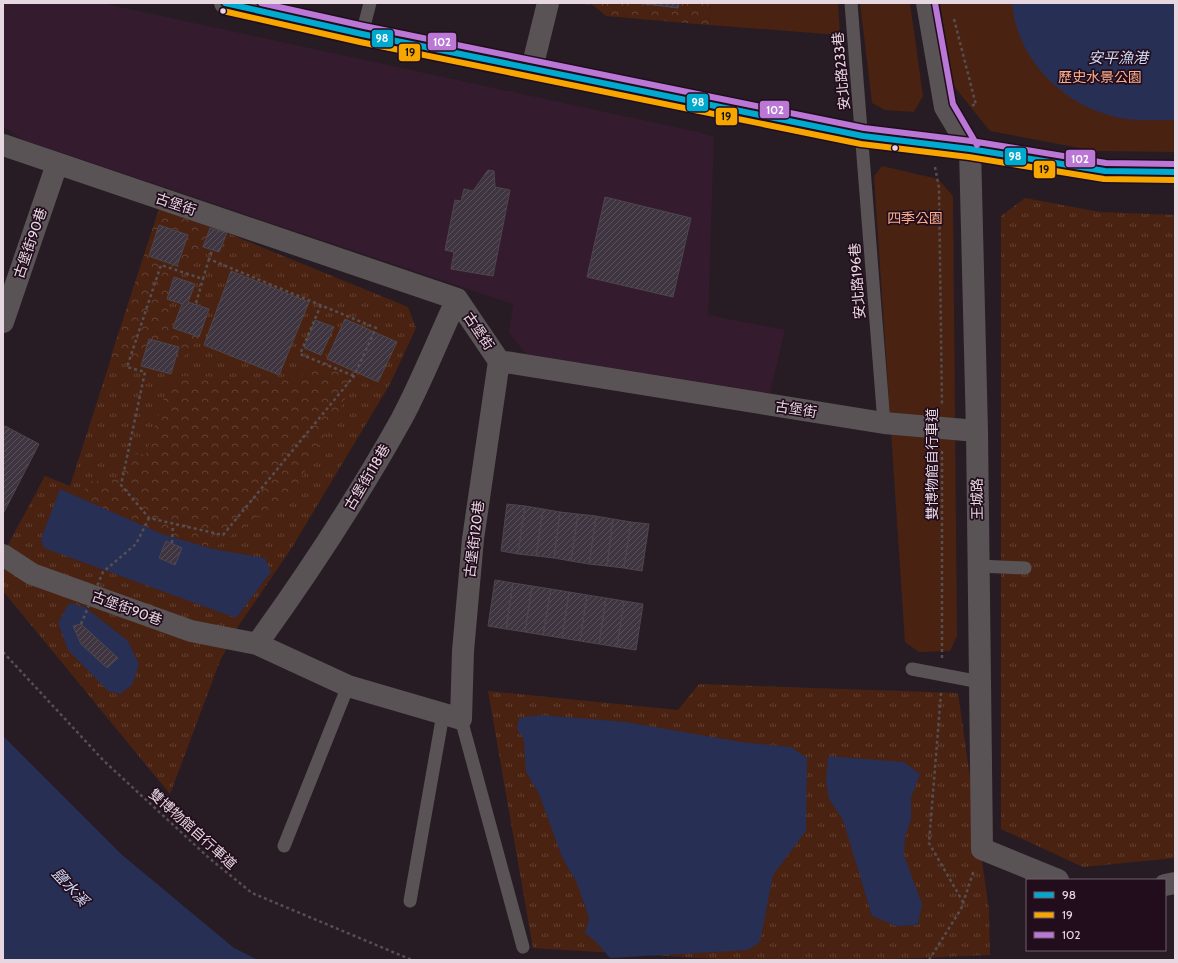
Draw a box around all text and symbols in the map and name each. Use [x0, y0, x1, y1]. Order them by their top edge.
unlabelled marker [218, 6, 228, 16]
line badge: 98 [371, 29, 394, 48]
text: 98 [376, 31, 389, 45]
street label: 安北路233巷 [829, 31, 853, 111]
line badge: 102 [427, 32, 457, 51]
text: 102 [433, 35, 451, 49]
line badge: 19 [398, 43, 421, 62]
text: 19 [405, 45, 415, 59]
water label: 安平漁港 [1088, 49, 1150, 67]
park label: 歷史水景公園 [1058, 68, 1142, 86]
line badge: 98 [686, 93, 709, 112]
text: 98 [692, 95, 705, 109]
line badge: 102 [759, 100, 790, 119]
text: 102 [766, 103, 784, 117]
line badge: 19 [715, 107, 738, 126]
text: 19 [721, 109, 731, 123]
unlabelled marker [890, 143, 900, 153]
line badge: 98 [1004, 147, 1027, 166]
text: 98 [1009, 149, 1022, 163]
line badge: 102 [1065, 149, 1096, 168]
text: 102 [1071, 152, 1089, 166]
line badge: 19 [1033, 160, 1056, 179]
text: 19 [1039, 162, 1049, 176]
street label: 古堡街 [153, 189, 199, 219]
street label: 古堡街90巷 [9, 205, 51, 281]
park label: 四季公園 [887, 209, 943, 227]
street label: 安北路196巷 [845, 242, 869, 320]
street label: 古堡街 [460, 309, 498, 353]
street label: 古堡街 [774, 397, 818, 421]
street label: 雙博物館自行車道 [923, 408, 941, 520]
street label: 古堡街118巷 [340, 441, 394, 513]
street label: 王城路 [968, 478, 986, 520]
street label: 古堡街120巷 [460, 499, 488, 579]
street label: 古堡街90巷 [89, 587, 165, 629]
street label: 雙博物館自行車道 [145, 785, 241, 873]
water label: 鹽水溪 [48, 864, 93, 911]
legend [1026, 879, 1166, 951]
text: 98 [1062, 887, 1076, 902]
text: 19 [1062, 907, 1073, 922]
text: 102 [1062, 927, 1081, 942]

